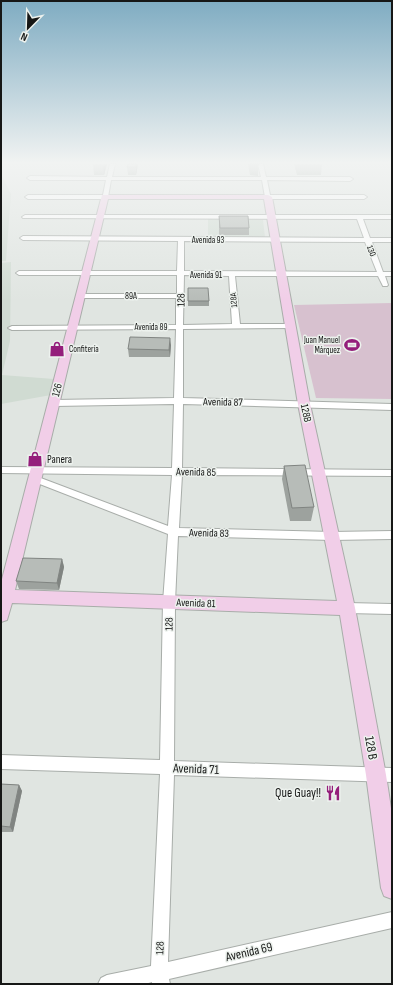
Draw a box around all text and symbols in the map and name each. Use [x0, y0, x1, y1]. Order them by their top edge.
north arrow [8, 8, 48, 48]
text: N [19, 30, 30, 44]
street label: Avenida 93 [191, 235, 225, 246]
street label: 130 [364, 244, 378, 258]
street label: Avenida 91 [189, 270, 223, 281]
street label: 89A [125, 291, 137, 302]
street label: 128A [228, 292, 240, 308]
street label: 128 [174, 293, 188, 307]
street label: Avenida 89 [134, 322, 167, 333]
place label: Juan Manuel Márquez [303, 335, 341, 356]
sports icon: Juan Manuel Márquez [343, 336, 361, 354]
shop icon: Confitería [48, 340, 66, 358]
place label: Confitería [69, 344, 99, 355]
street label: 126 [49, 382, 65, 398]
street label: Avenida 87 [202, 395, 244, 409]
street label: 128B [298, 403, 314, 423]
shop icon: Panera [26, 450, 44, 468]
place label: Panera [47, 453, 72, 466]
street label: Avenida 85 [175, 465, 216, 479]
street label: Avenida 83 [188, 526, 229, 540]
street label: Avenida 81 [175, 596, 216, 610]
street label: 128 [162, 617, 176, 631]
street label: 128 B [361, 735, 381, 761]
street label: Avenida 71 [172, 760, 220, 778]
restaurant icon: Que Guay!! [324, 784, 342, 802]
place label: Que Guay!! [275, 785, 321, 801]
street label: Avenida 69 [223, 939, 274, 965]
street label: 128 [153, 941, 167, 955]

